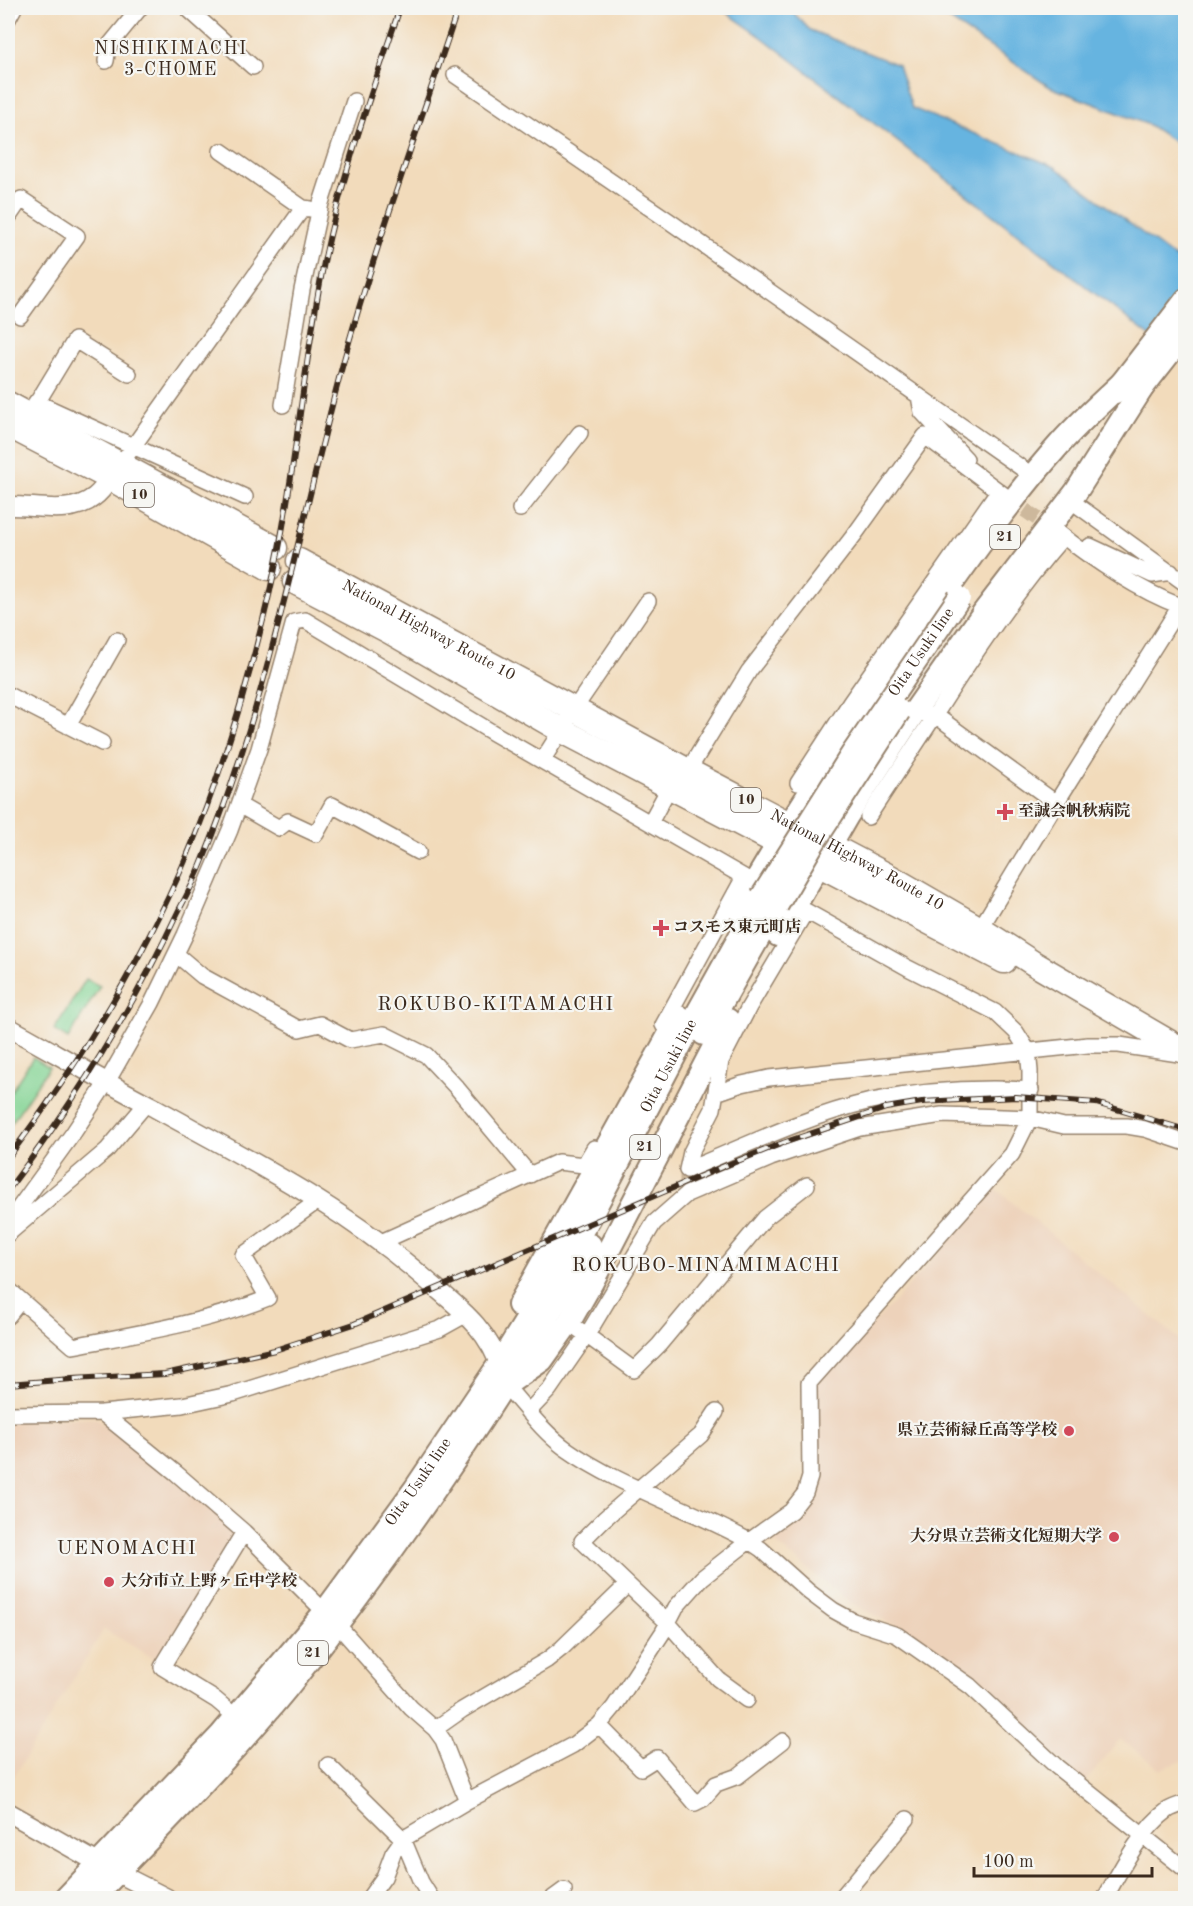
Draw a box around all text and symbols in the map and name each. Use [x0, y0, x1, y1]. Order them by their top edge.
district label: NISHIKIMACHI 3-CHOME [94, 40, 248, 79]
road number: 10 [124, 483, 154, 507]
road number: 21 [990, 525, 1020, 549]
street label: National Highway Route 10 [339, 578, 518, 684]
street label: Oita Usuki line [886, 605, 957, 700]
road number: 10 [731, 788, 761, 812]
place label: 至誠会帆秋病院 [1018, 802, 1130, 820]
marker: 至誠会帆秋病院 [996, 803, 1014, 821]
street label: National Highway Route 10 [767, 807, 946, 914]
place label: コスモス東元町店 [673, 918, 801, 936]
marker: コスモス東元町店 [654, 921, 668, 935]
district label: ROKUBO-KITAMACHI [377, 995, 615, 1015]
street label: Oita Usuki line [638, 1017, 700, 1116]
road number: 21 [630, 1135, 660, 1159]
district label: ROKUBO-MINAMIMACHI [572, 1256, 840, 1276]
place label: 県立芸術緑丘高等学校 [897, 1421, 1058, 1439]
marker: 県立芸術緑丘高等学校 [1062, 1424, 1076, 1438]
street label: Oita Usuki line [382, 1435, 455, 1529]
place label: 大分県立芸術文化短期大学 [910, 1527, 1102, 1545]
marker: 大分県立芸術文化短期大学 [1107, 1530, 1121, 1544]
district label: UENOMACHI [57, 1539, 197, 1559]
place label: 大分市立上野ヶ丘中学校 [121, 1572, 298, 1590]
marker: 大分市立上野ヶ丘中学校 [102, 1575, 116, 1589]
road number: 21 [298, 1641, 328, 1665]
scale bar [974, 1840, 1152, 1878]
text: 100 m [983, 1853, 1034, 1871]

